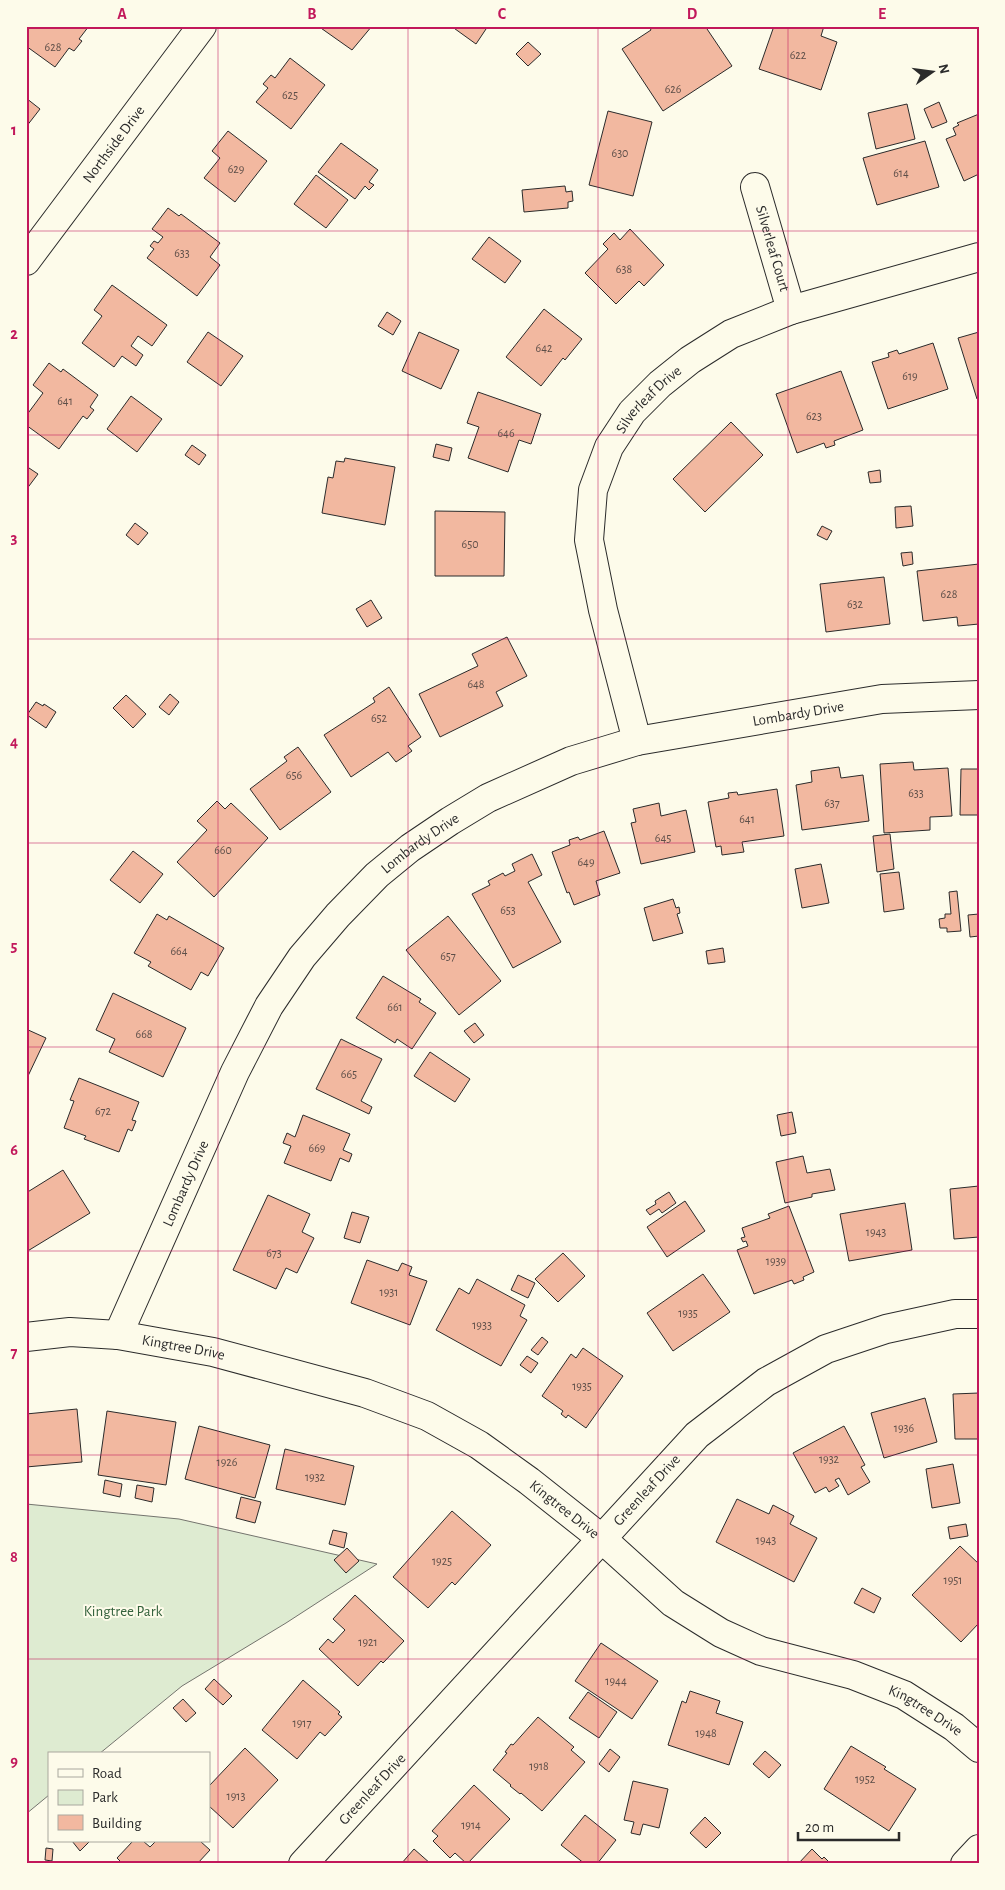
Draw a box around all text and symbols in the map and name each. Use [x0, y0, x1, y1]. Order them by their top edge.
text: A [117, 6, 127, 22]
text: B [307, 6, 317, 22]
text: C [498, 6, 507, 22]
text: D [687, 6, 698, 22]
text: E [878, 6, 886, 22]
house number: 628 [45, 41, 62, 53]
north arrow [908, 48, 958, 98]
house number: 622 [790, 49, 807, 61]
text: N [936, 63, 952, 76]
house number: 626 [665, 83, 682, 95]
house number: 625 [282, 89, 298, 101]
street label: Northside Drive [80, 103, 147, 186]
text: 1 [11, 122, 17, 138]
house number: 630 [612, 147, 628, 159]
house number: 629 [228, 163, 245, 175]
house number: 614 [893, 167, 909, 179]
street label: Silverleaf Court [753, 204, 793, 293]
house number: 633 [174, 247, 190, 259]
house number: 638 [616, 263, 632, 275]
text: 2 [10, 326, 18, 342]
house number: 642 [536, 342, 553, 354]
street label: Silverleaf Drive [613, 363, 684, 436]
house number: 619 [902, 370, 918, 382]
house number: 641 [57, 395, 73, 407]
house number: 623 [806, 410, 822, 422]
house number: 646 [497, 427, 515, 439]
text: 3 [11, 530, 18, 546]
house number: 650 [462, 538, 479, 550]
house number: 628 [941, 588, 958, 600]
house number: 632 [847, 598, 864, 610]
house number: 648 [467, 678, 485, 690]
street label: Lombardy Drive [751, 698, 845, 729]
house number: 652 [371, 712, 388, 724]
text: 4 [10, 734, 18, 750]
house number: 656 [286, 769, 303, 781]
house number: 633 [908, 787, 924, 799]
house number: 637 [824, 797, 840, 809]
street label: Lombardy Drive [378, 810, 462, 876]
house number: 641 [739, 813, 755, 825]
house number: 645 [655, 832, 671, 844]
house number: 660 [214, 844, 232, 856]
house number: 649 [577, 856, 595, 868]
house number: 653 [500, 904, 516, 916]
text: 5 [11, 938, 18, 954]
house number: 664 [170, 945, 188, 957]
house number: 657 [440, 950, 456, 962]
house number: 661 [387, 1001, 403, 1013]
house number: 668 [136, 1028, 153, 1040]
house number: 665 [341, 1068, 357, 1080]
house number: 672 [95, 1105, 112, 1117]
street label: Lombardy Drive [160, 1138, 211, 1229]
text: 6 [10, 1142, 18, 1158]
house number: 669 [309, 1142, 326, 1154]
house number: 1943 [866, 1226, 886, 1238]
house number: 673 [266, 1247, 282, 1259]
house number: 1939 [766, 1255, 787, 1267]
house number: 1931 [380, 1286, 398, 1298]
house number: 1935 [678, 1307, 698, 1319]
house number: 1933 [472, 1319, 492, 1331]
street label: Kingtree Drive [141, 1332, 227, 1362]
text: 7 [11, 1345, 18, 1361]
house number: 1935 [572, 1380, 592, 1392]
house number: 1936 [894, 1422, 915, 1434]
street label: Greenleaf Drive [610, 1451, 683, 1528]
house number: 1932 [819, 1453, 840, 1465]
house number: 1926 [217, 1456, 238, 1468]
house number: 1932 [305, 1471, 326, 1483]
street label: Kingtree Drive [527, 1477, 602, 1541]
house number: 1943 [756, 1534, 776, 1546]
text: 8 [10, 1549, 18, 1565]
house number: 1925 [432, 1555, 452, 1567]
house number: 1951 [944, 1574, 962, 1586]
park label: Kingtree Park [84, 1604, 162, 1619]
house number: 1921 [358, 1636, 378, 1648]
house number: 1944 [605, 1675, 627, 1687]
street label: Kingtree Drive [887, 1682, 966, 1739]
house number: 1917 [293, 1717, 311, 1729]
house number: 1948 [695, 1727, 717, 1739]
street label: Greenleaf Drive [336, 1750, 408, 1827]
legend [48, 1752, 210, 1842]
text: 9 [10, 1753, 18, 1769]
house number: 1918 [529, 1760, 549, 1772]
text: Road [92, 1766, 122, 1781]
house number: 1952 [855, 1773, 876, 1785]
text: Park [92, 1790, 118, 1805]
house number: 1913 [227, 1790, 245, 1802]
scale bar [798, 1810, 899, 1842]
text: Building [92, 1816, 142, 1831]
house number: 1914 [461, 1819, 481, 1831]
text: 20 m [805, 1820, 834, 1835]

